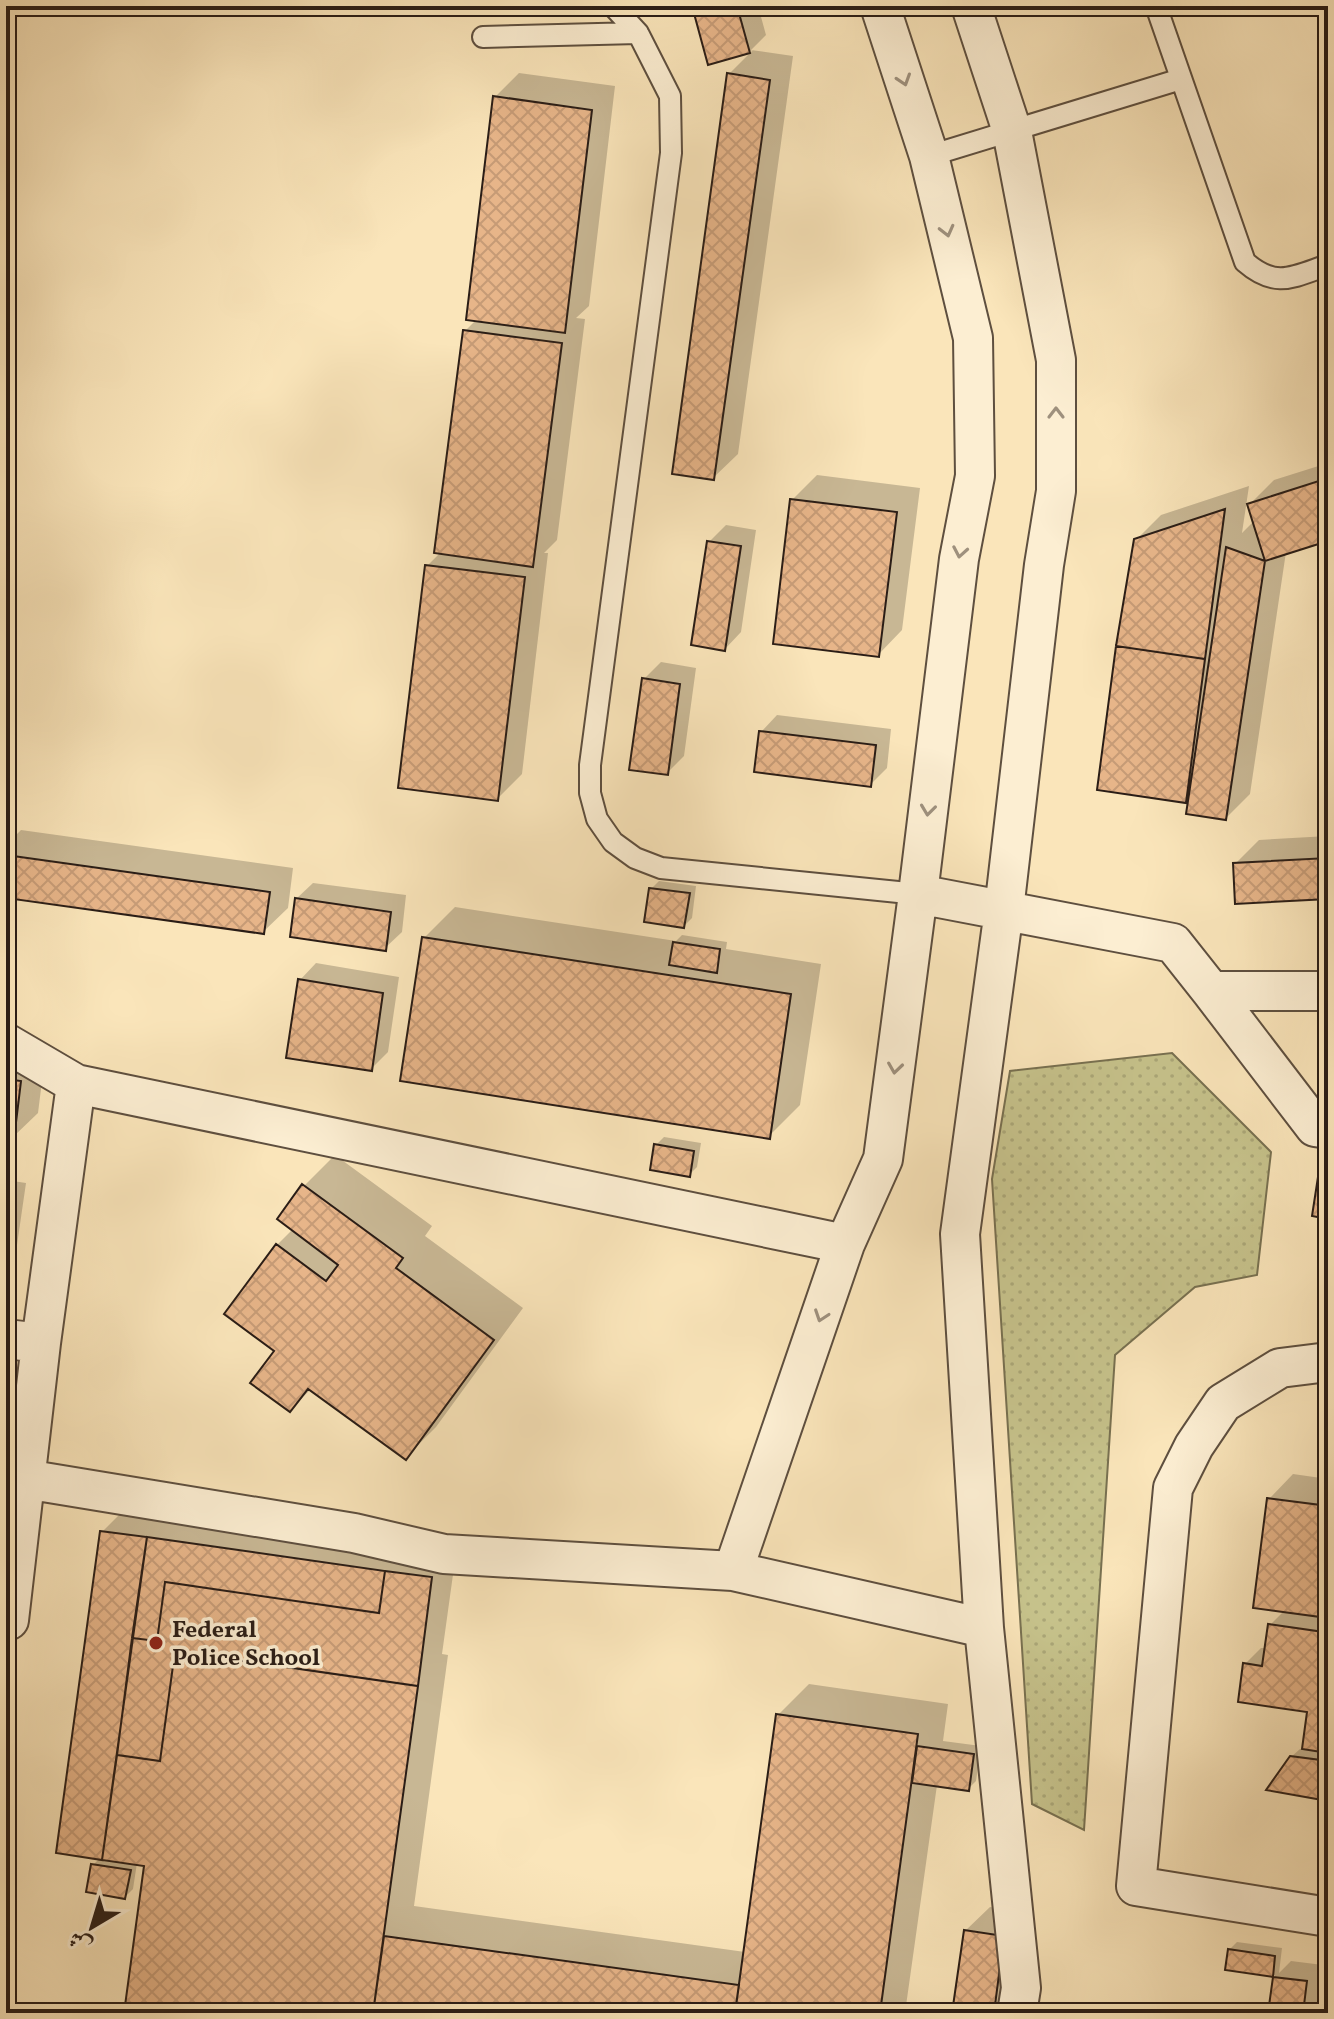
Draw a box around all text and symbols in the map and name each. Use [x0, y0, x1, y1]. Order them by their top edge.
one-way arrow [895, 73, 911, 87]
one-way arrow [938, 224, 955, 238]
one-way arrow [1047, 406, 1065, 419]
one-way arrow [953, 546, 970, 559]
one-way arrow [920, 803, 937, 817]
one-way arrow [887, 1061, 904, 1075]
one-way arrow [814, 1308, 830, 1322]
place label: Federal Police School [172, 1614, 320, 1676]
marker: Federal Police School [147, 1634, 165, 1652]
north arrow [52, 1887, 132, 1967]
text: ش [63, 1922, 99, 1960]

